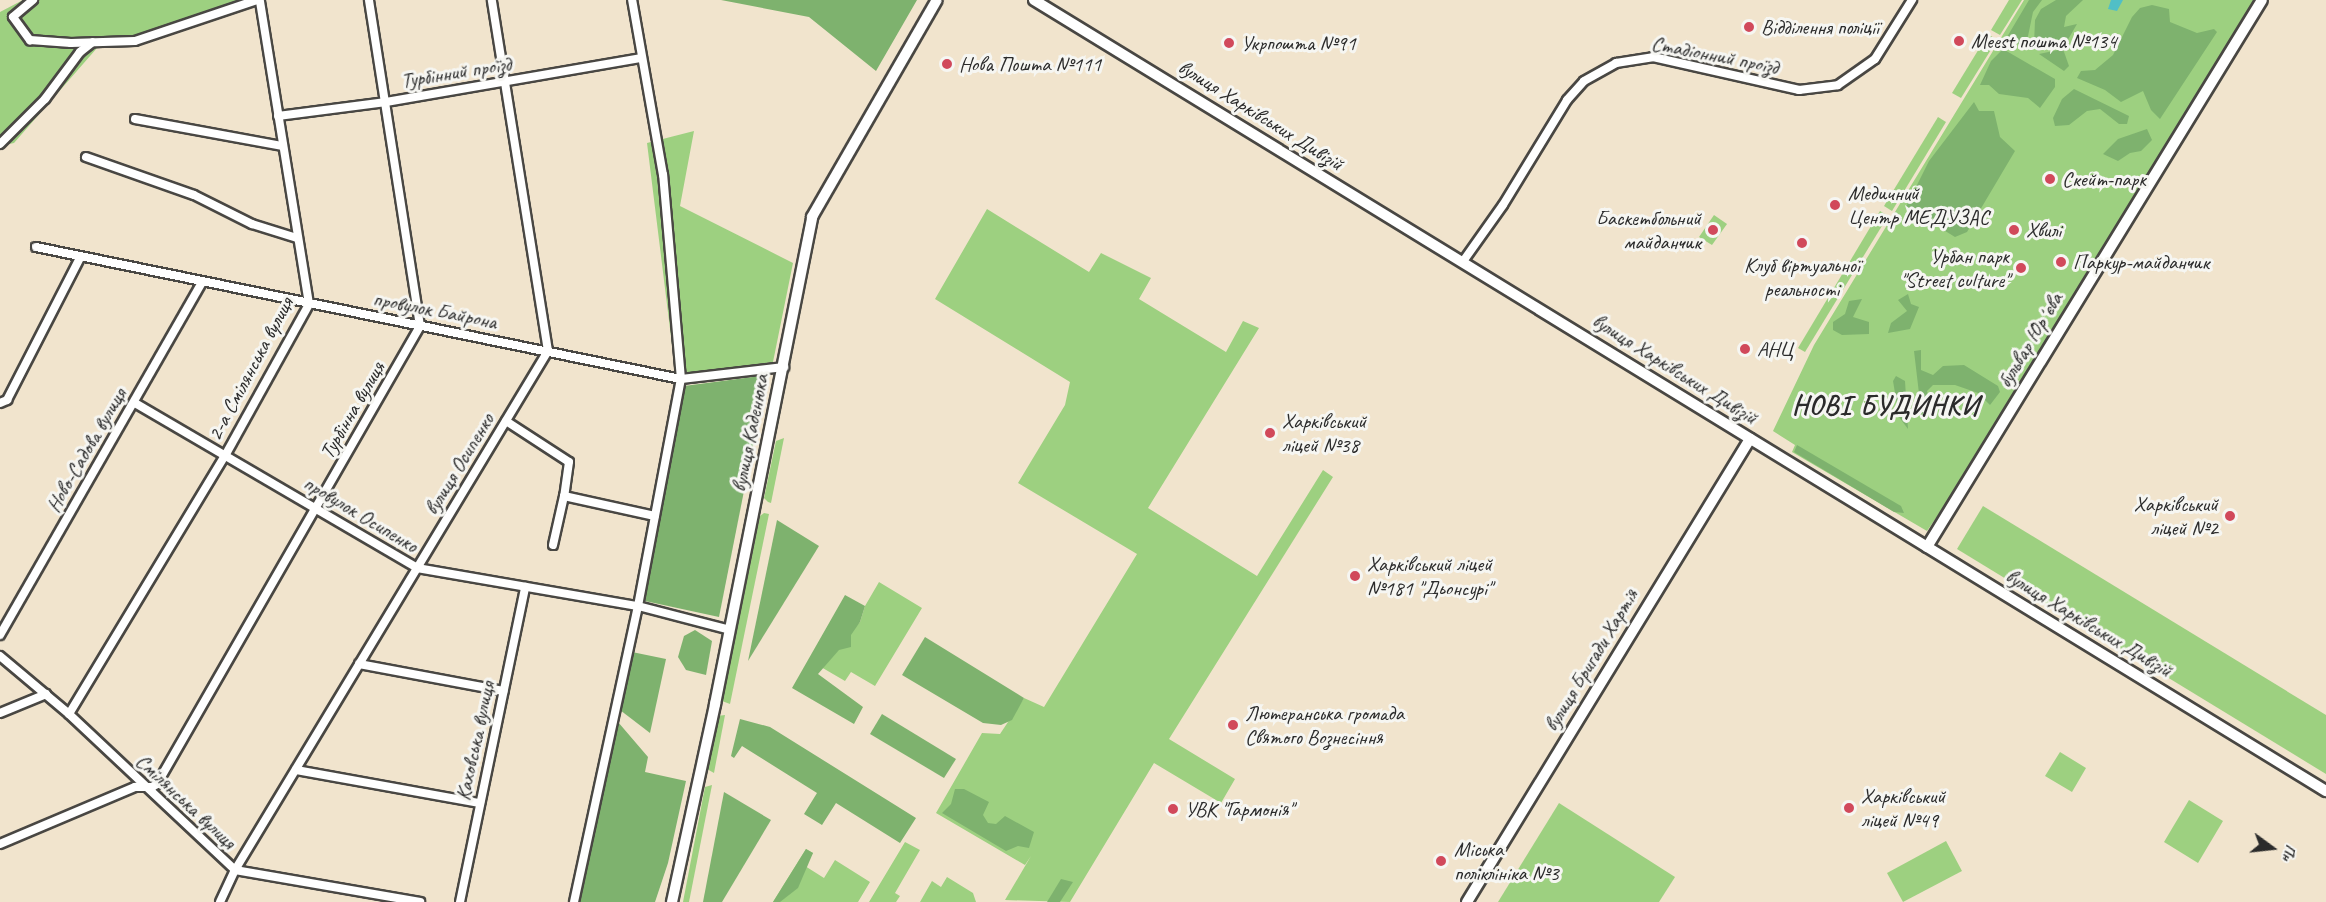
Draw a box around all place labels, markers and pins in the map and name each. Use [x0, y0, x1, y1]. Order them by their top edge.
place label: Відділення поліції [1761, 14, 1879, 40]
marker: Відділення поліції [1742, 20, 1756, 34]
place label: Meest пошта №134 [1971, 28, 2117, 54]
place label: Укрпошта №91 [1241, 30, 1356, 56]
marker: Meest пошта №134 [1952, 34, 1966, 48]
marker: Укрпошта №91 [1222, 36, 1236, 50]
place label: Нова Пошта №111 [959, 51, 1102, 77]
marker: Нова Пошта №111 [940, 57, 954, 71]
place label: Скейт-парк [2062, 166, 2146, 192]
marker: Скейт-парк [2043, 172, 2057, 186]
place label: Медичний Центр МЕДУЗАС [1848, 180, 1988, 230]
marker: Медичний Центр МЕДУЗАС [1826, 196, 1844, 214]
place label: Баскетбольний майданчик [1596, 205, 1701, 255]
place label: Хвилі [2026, 217, 2061, 243]
marker: Баскетбольний майданчик [1706, 223, 1720, 237]
marker: Хвилі [2007, 223, 2021, 237]
marker: Клуб віртуальної реальності [1795, 236, 1809, 250]
place label: Урбан парк "Street culture" [1900, 243, 2009, 293]
place label: Паркур-майданчик [2073, 249, 2209, 275]
place label: Клуб віртуальної реальності [1744, 252, 1860, 302]
marker: Паркур-майданчик [2054, 255, 2068, 269]
marker: Урбан парк "Street culture" [2014, 261, 2028, 275]
place label: АНЦ [1757, 336, 1793, 362]
marker: АНЦ [1738, 342, 1752, 356]
place label: Харківський ліцей №38 [1282, 408, 1366, 458]
marker: Харківський ліцей №38 [1263, 426, 1277, 440]
place label: Харківський ліцей №2 [2134, 491, 2218, 541]
marker: Харківський ліцей №2 [2223, 509, 2237, 523]
place label: Харківський ліцей №181 "Дьонсурі" [1367, 551, 1492, 601]
marker: Харківський ліцей №181 "Дьонсурі" [1348, 569, 1362, 583]
place label: Лютеранська громада Святого Вознесіння [1245, 700, 1403, 750]
marker: Лютеранська громада Святого Вознесіння [1226, 718, 1240, 732]
place label: Харківський ліцей №49 [1861, 783, 1945, 833]
place label: УВК "Гармонія" [1185, 796, 1293, 822]
marker: Харківський ліцей №49 [1842, 801, 1856, 815]
marker: УВК "Гармонія" [1166, 802, 1180, 816]
place label: Міська поліклініка №3 [1454, 836, 1559, 886]
marker: Міська поліклініка №3 [1432, 852, 1450, 870]

